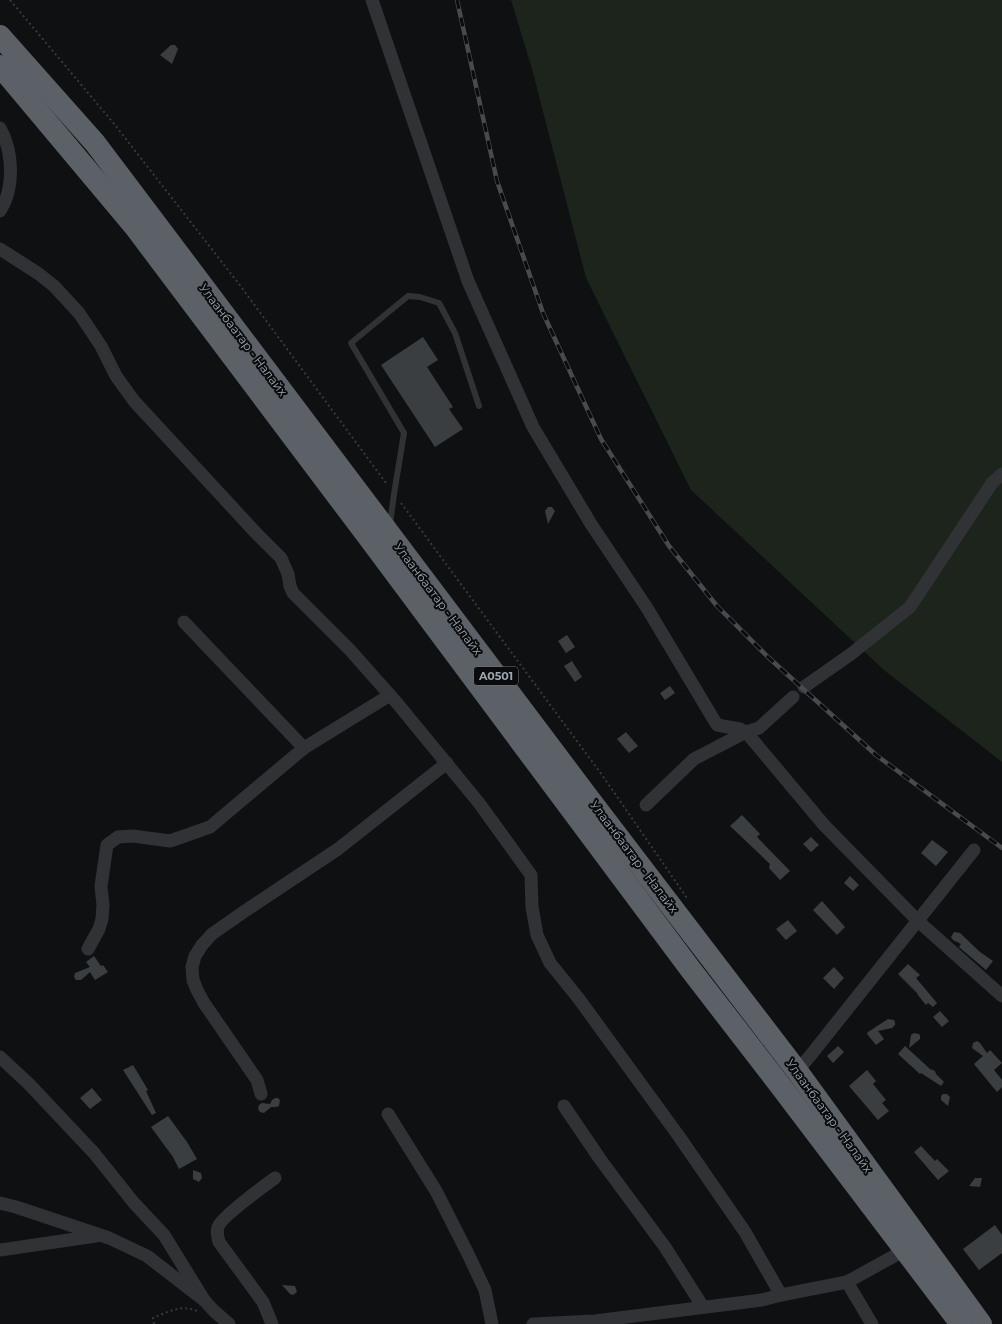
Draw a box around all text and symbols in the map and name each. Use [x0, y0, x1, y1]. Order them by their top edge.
street label: Улаанбаатар - Налайх [196, 280, 291, 399]
street label: Улаанбаатар - Налайх [391, 539, 486, 658]
road number: A0501 [474, 667, 518, 685]
street label: Улаанбаатар - Налайх [587, 797, 682, 916]
street label: Улаанбаатар - Налайх [783, 1056, 876, 1176]

